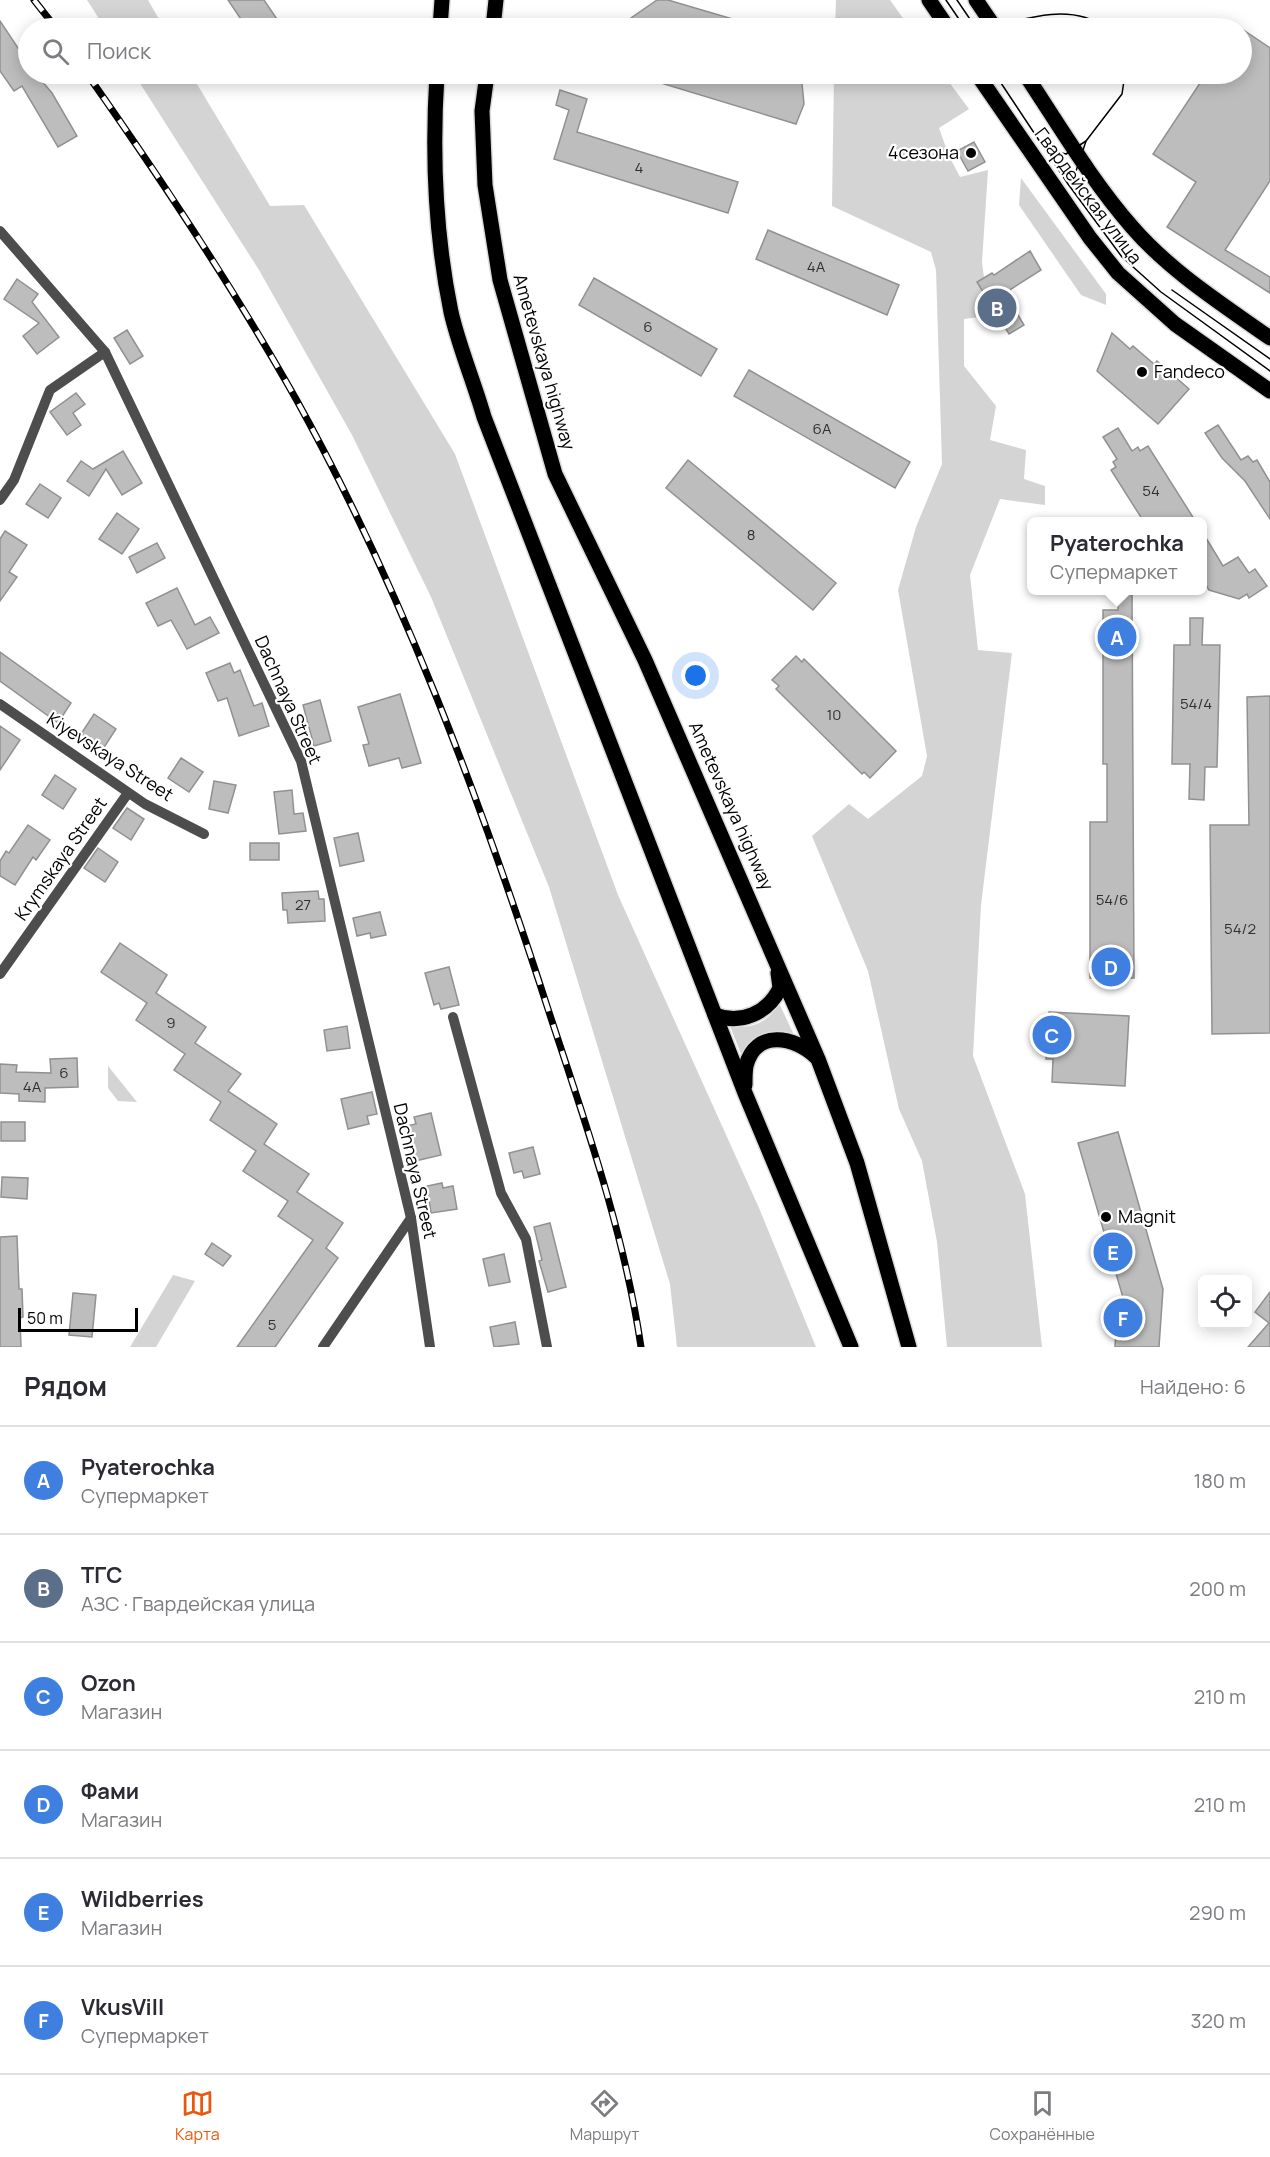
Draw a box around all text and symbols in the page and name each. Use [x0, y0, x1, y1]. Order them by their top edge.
search box [18, 18, 1252, 84]
icon: search [39, 35, 72, 68]
text: Поиск [87, 36, 151, 66]
street label: Гвардейская улица [1030, 122, 1148, 268]
place label: 4сезона [888, 140, 959, 164]
marker: 4сезона [964, 146, 978, 160]
house number: 4 [635, 157, 644, 178]
house number: 4А [807, 256, 826, 277]
street label: Ametevskaya highway [508, 271, 582, 453]
pin: B [978, 286, 1016, 330]
house number: 6 [643, 316, 653, 337]
place label: Fandeco [1154, 359, 1225, 383]
marker: Fandeco [1135, 365, 1149, 379]
house number: 6А [813, 418, 832, 439]
house number: 54 [1142, 480, 1160, 501]
popup [1027, 517, 1207, 595]
house number: 8 [747, 524, 755, 545]
text: Pyaterochka [1050, 528, 1184, 558]
text: Супермаркет [1050, 558, 1178, 585]
pin: A [1098, 614, 1136, 660]
street label: Dachnaya Street [250, 631, 328, 768]
your location [681, 661, 710, 690]
house number: 54/4 [1180, 693, 1212, 714]
house number: 10 [827, 704, 842, 725]
street label: Kiyevskaya Street [43, 706, 178, 806]
street label: Ametevskaya highway [684, 718, 780, 894]
street label: Krymskaya Street [9, 792, 112, 925]
house number: 54/6 [1096, 889, 1128, 910]
house number: 27 [295, 894, 311, 915]
house number: 54/2 [1224, 918, 1256, 939]
pin: D [1092, 944, 1130, 990]
house number: 9 [166, 1012, 176, 1033]
pin: C [1032, 1012, 1072, 1058]
house number: 6 [59, 1062, 69, 1083]
house number: 4А [23, 1076, 42, 1097]
street label: Dachnaya Street [389, 1101, 443, 1241]
place label: Magnit [1118, 1204, 1176, 1228]
marker: Magnit [1099, 1210, 1113, 1224]
pin: E [1094, 1230, 1132, 1274]
map controls [1198, 1275, 1252, 1329]
button: locate [1198, 1275, 1252, 1329]
pin: F [1104, 1296, 1142, 1340]
scale bar [18, 1305, 138, 1332]
text: 50 m [27, 1307, 63, 1329]
house number: 5 [268, 1314, 276, 1335]
text: Рядом [24, 1368, 107, 1404]
text: Найдено: 6 [1140, 1373, 1246, 1400]
text: Pyaterochka [81, 1452, 215, 1482]
text: A [37, 1467, 50, 1494]
text: 180 m [1193, 1467, 1246, 1494]
text: Супермаркет [81, 1482, 209, 1509]
text: ТГС [81, 1560, 123, 1590]
text: B [37, 1575, 50, 1602]
text: 200 m [1189, 1575, 1246, 1602]
text: АЗС · Гвардейская улица [81, 1590, 315, 1617]
text: Ozon [81, 1668, 136, 1698]
text: C [36, 1683, 51, 1710]
text: 210 m [1194, 1683, 1246, 1710]
text: Магазин [81, 1698, 162, 1725]
text: Фами [81, 1776, 139, 1806]
text: D [36, 1791, 51, 1818]
text: 210 m [1194, 1791, 1246, 1818]
text: Магазин [81, 1806, 162, 1833]
text: Wildberries [81, 1884, 204, 1914]
text: E [38, 1899, 49, 1926]
text: 290 m [1189, 1899, 1246, 1926]
text: Магазин [81, 1914, 162, 1941]
text: VkusVill [81, 1992, 164, 2022]
text: F [38, 2007, 49, 2034]
text: 320 m [1190, 2007, 1246, 2034]
text: Супермаркет [81, 2022, 209, 2049]
tab: Карта [175, 2087, 220, 2145]
tab: Маршрут [570, 2087, 639, 2145]
tab: Сохранённые [990, 2087, 1095, 2145]

